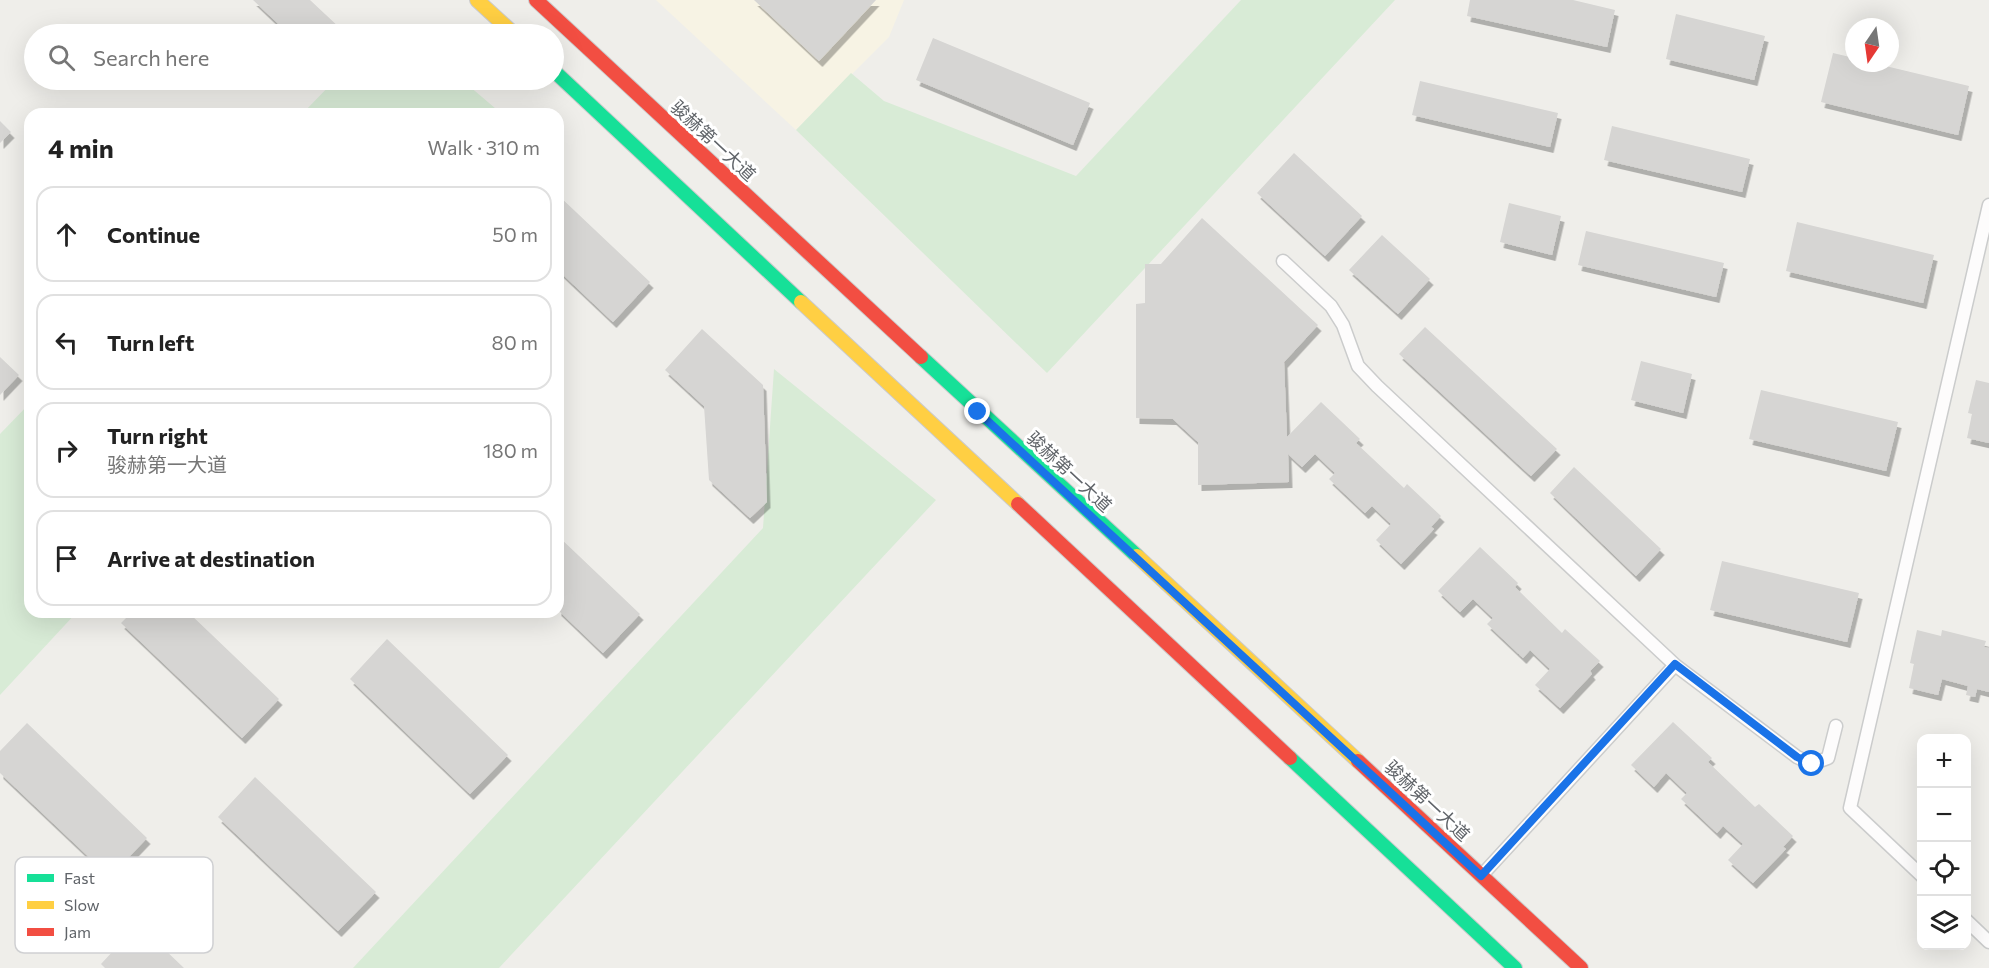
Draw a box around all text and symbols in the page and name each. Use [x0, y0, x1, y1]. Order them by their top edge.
north arrow [1845, 18, 1899, 72]
search box [24, 24, 564, 90]
icon: search [45, 41, 78, 74]
text: Search here [93, 44, 209, 71]
street label: 骏赫第一大道 [667, 95, 761, 185]
text: 4 min [48, 132, 114, 163]
text: Walk · 310 m [428, 135, 540, 159]
icon: ahead [50, 218, 83, 251]
text: Continue [107, 221, 200, 248]
text: 50 m [492, 222, 538, 246]
icon: left [50, 326, 83, 359]
text: Turn left [107, 329, 194, 356]
text: 80 m [492, 330, 538, 354]
route end [964, 398, 990, 424]
text: Turn right [107, 422, 208, 449]
street label: 骏赫第一大道 [1023, 426, 1117, 516]
icon: right [50, 434, 83, 467]
text: 180 m [483, 438, 538, 462]
text: 骏赫第一大道 [107, 452, 227, 476]
icon: arrive [50, 542, 83, 575]
text: Arrive at destination [107, 545, 315, 572]
map controls [1917, 734, 1971, 950]
button: + [1917, 734, 1971, 788]
route start [1798, 750, 1824, 776]
street label: 骏赫第一大道 [1381, 755, 1475, 845]
button: − [1917, 788, 1971, 842]
button: locate [1917, 842, 1971, 896]
legend [15, 857, 213, 953]
text: Fast [64, 868, 95, 887]
text: Slow [64, 895, 100, 914]
button: layers [1917, 896, 1971, 950]
text: Jam [64, 922, 91, 941]

